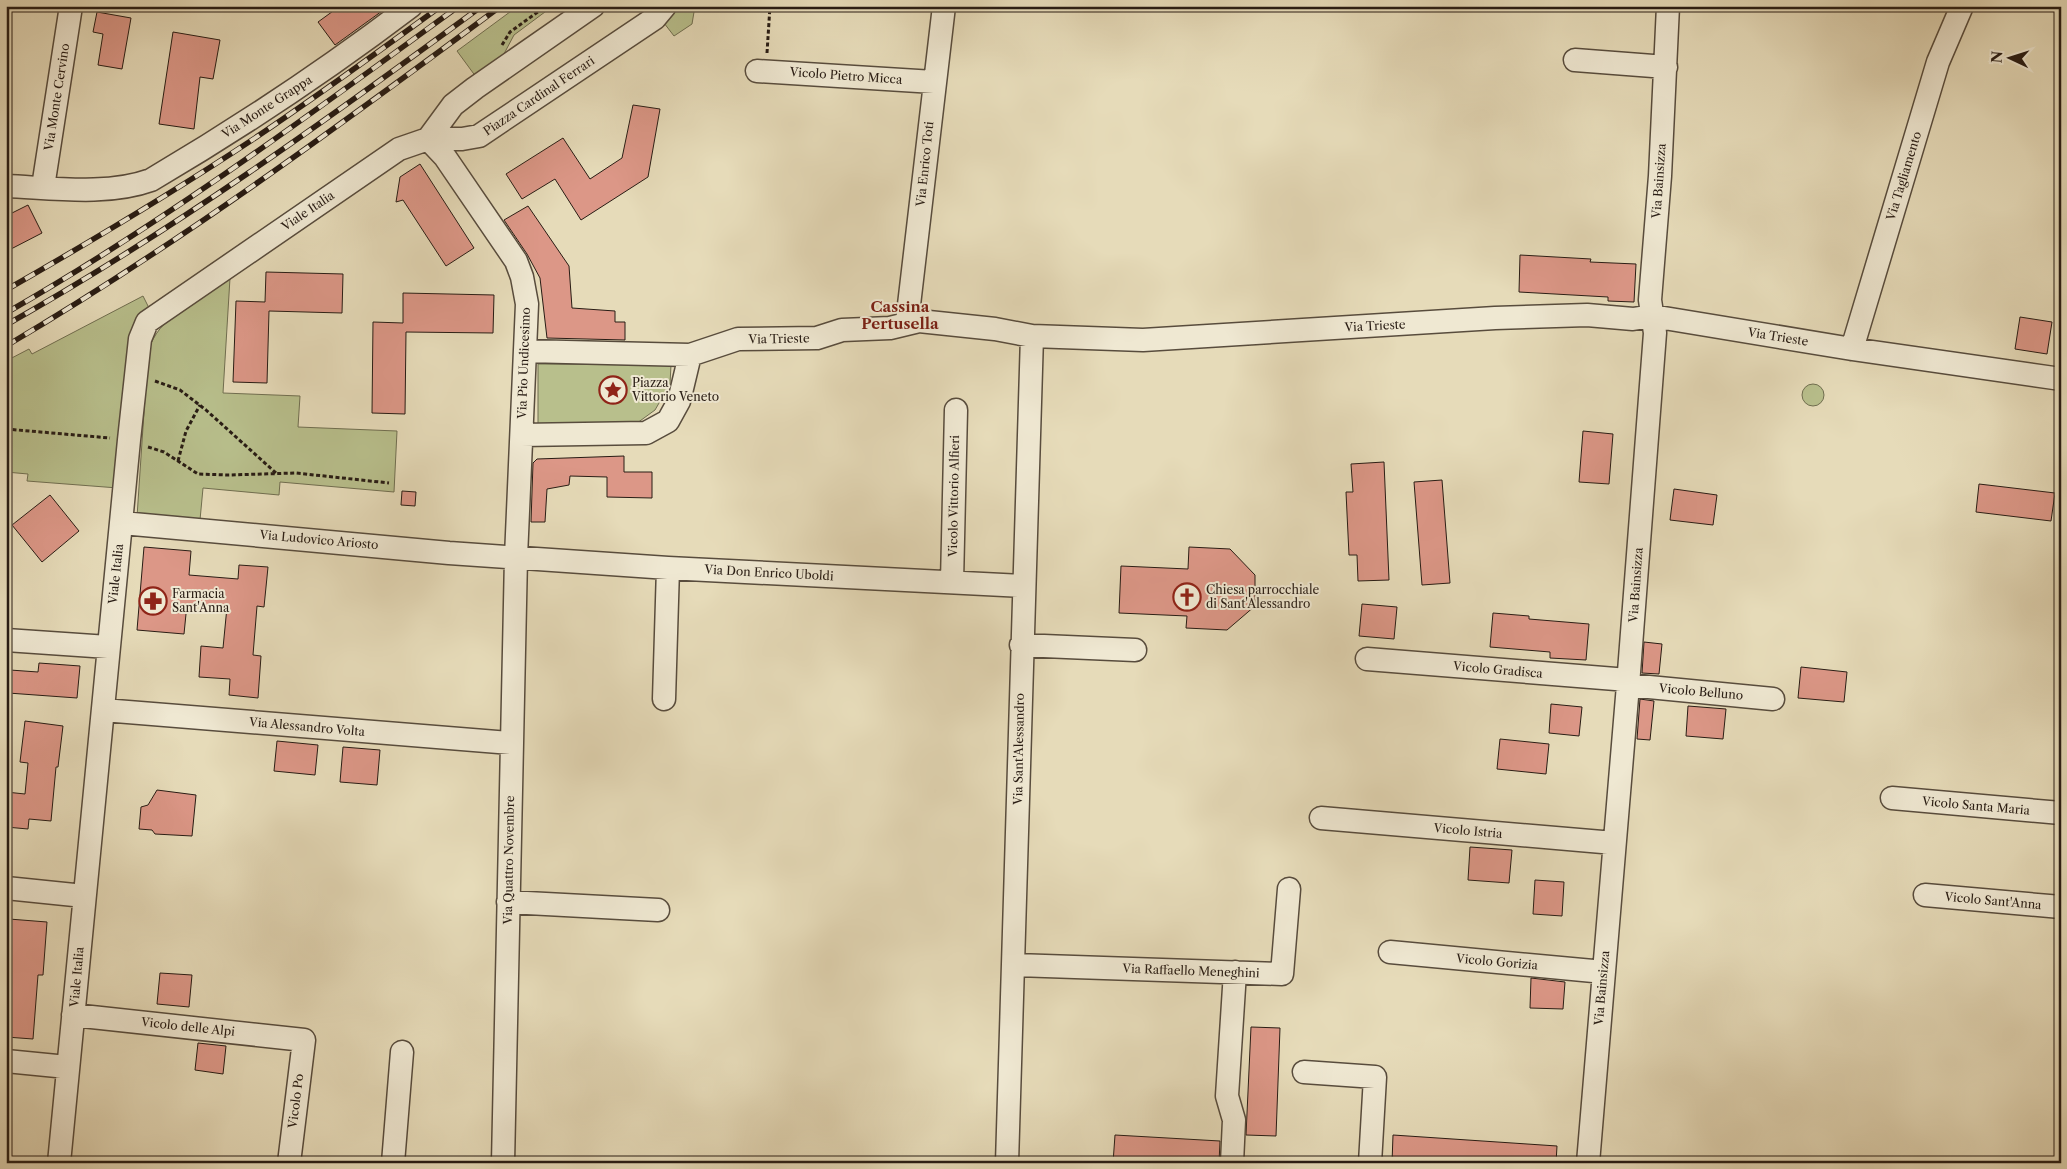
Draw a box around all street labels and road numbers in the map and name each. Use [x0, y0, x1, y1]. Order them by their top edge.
street label: Via Monte Cervino [40, 42, 72, 153]
street label: Piazza Cardinal Ferrari [480, 53, 597, 138]
street label: Vicolo Pietro Micca [788, 64, 903, 87]
street label: Via Monte Grappa [218, 71, 315, 142]
street label: Via Enrico Toti [912, 120, 936, 208]
street label: Via Tagliamento [1883, 129, 1924, 223]
street label: Via Bainsizza [1648, 142, 1669, 220]
street label: Viale Italia [278, 187, 338, 234]
street label: Via Pio Undicesimo [514, 307, 533, 420]
street label: Via Trieste [1343, 316, 1406, 335]
street label: Via Trieste [1746, 324, 1810, 349]
street label: Via Trieste [747, 330, 810, 347]
street label: Vicolo Vittorio Alfieri [945, 435, 962, 558]
street label: Via Ludovico Ariosto [258, 527, 379, 552]
street label: Viale Italia [105, 542, 126, 606]
street label: Via Bainsizza [1625, 546, 1646, 624]
street label: Via Don Enrico Uboldi [703, 562, 834, 583]
street label: Vicolo Gradisca [1452, 658, 1544, 681]
street label: Vicolo Belluno [1657, 680, 1744, 703]
street label: Via Sant'Alessandro [1010, 693, 1027, 806]
street label: Via Alessandro Volta [248, 714, 366, 739]
street label: Vicolo Santa Maria [1921, 793, 2031, 818]
street label: Via Quattro Novembre [500, 795, 517, 926]
street label: Vicolo Istria [1432, 820, 1504, 841]
street label: Vicolo Sant'Anna [1943, 889, 2043, 912]
street label: Viale Italia [66, 945, 87, 1009]
street label: Via Bainsizza [1591, 949, 1612, 1027]
street label: Vicolo Gorizia [1455, 950, 1539, 973]
street label: Via Raffaello Meneghini [1121, 961, 1260, 980]
street label: Vicolo delle Alpi [139, 1014, 236, 1039]
street label: Vicolo Po [285, 1073, 306, 1130]

